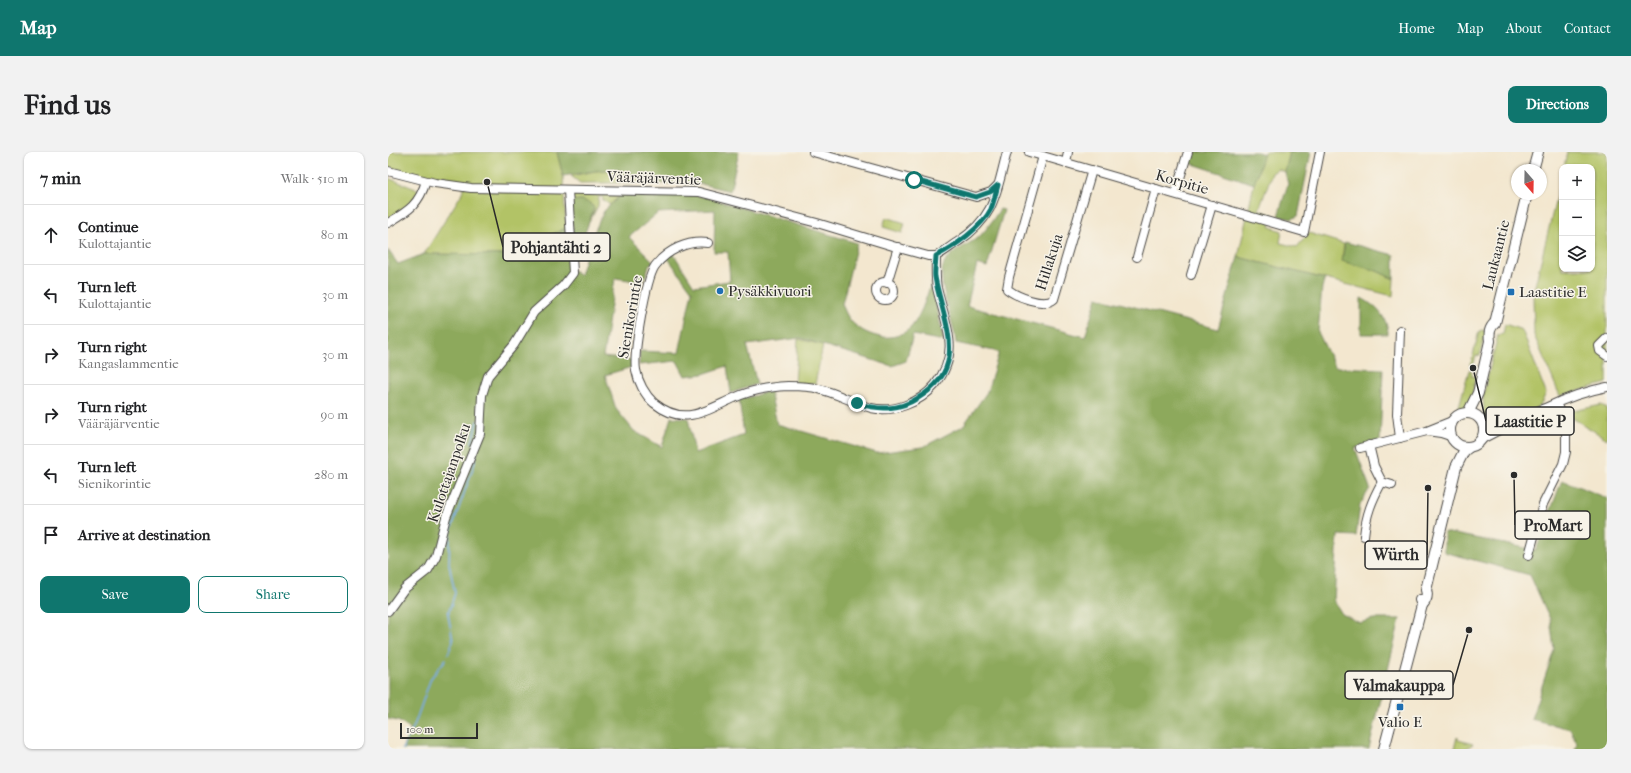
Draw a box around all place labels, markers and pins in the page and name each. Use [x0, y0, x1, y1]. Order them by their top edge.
callout: Pohjantähti 2 [503, 233, 610, 261]
place label: Pysäkkivuori [728, 282, 812, 300]
place label: Laastitie E [1519, 283, 1587, 301]
marker: Pysäkkivuori [715, 286, 725, 296]
marker: Laastitie E [1506, 287, 1516, 297]
callout: Laastitie P [1486, 407, 1574, 435]
callout: ProMart [1515, 511, 1590, 539]
callout: Würth [1365, 541, 1427, 569]
callout: Valmakauppa [1345, 671, 1453, 699]
marker: Valio E [1395, 702, 1405, 712]
place label: Valio E [1377, 713, 1422, 731]

